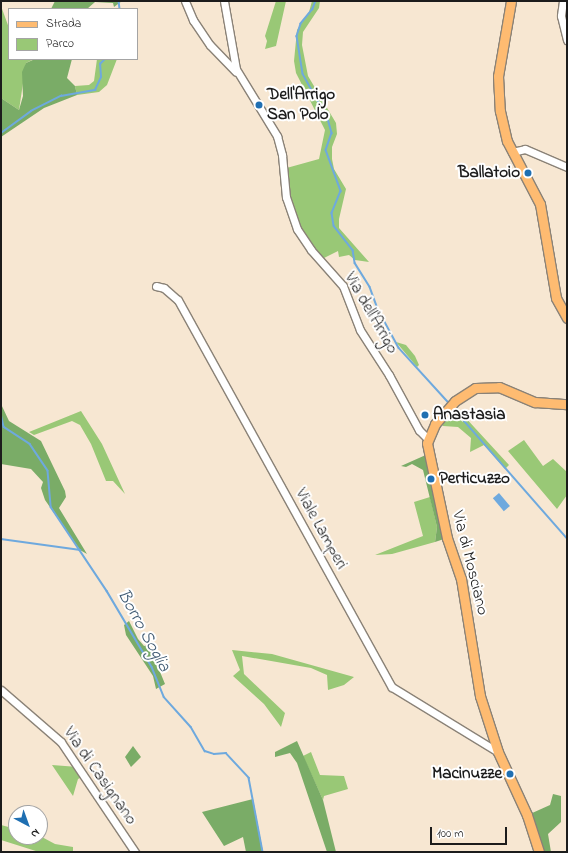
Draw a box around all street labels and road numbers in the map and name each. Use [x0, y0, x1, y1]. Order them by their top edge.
street label: Via dell'Arrigo [340, 269, 402, 357]
street label: Viale Lamperi [290, 485, 352, 573]
street label: Via di Mosciano [447, 509, 493, 617]
street label: Via di Casignano [59, 723, 141, 829]

